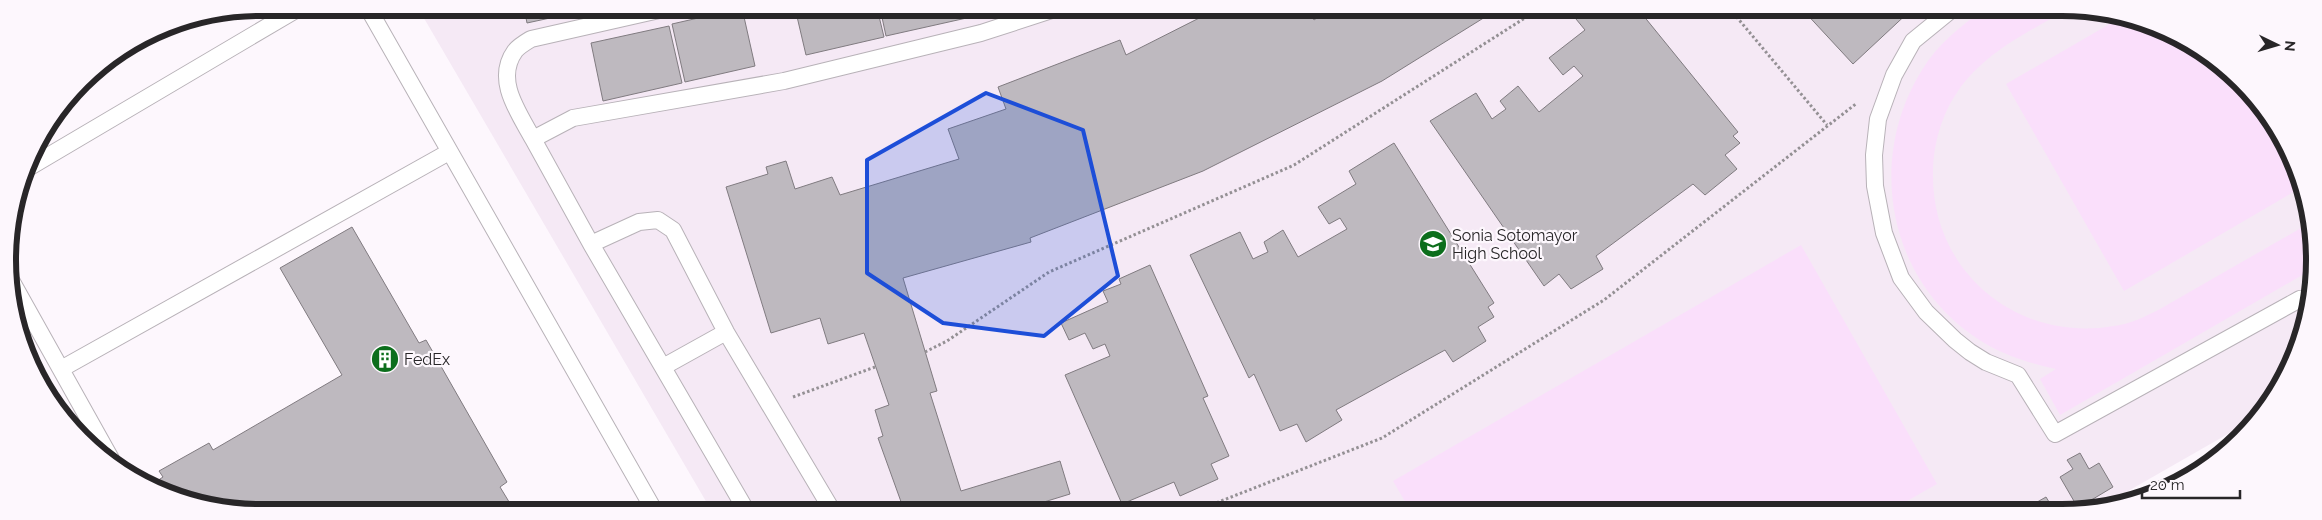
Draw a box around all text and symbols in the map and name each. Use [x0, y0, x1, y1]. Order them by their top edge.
north arrow [2252, 20, 2302, 70]
text: N [2282, 40, 2298, 52]
place label: Sonia Sotomayor High School [1452, 226, 1578, 263]
school or university icon: Sonia Sotomayor High School [1418, 229, 1448, 259]
building icon: FedEx [370, 344, 400, 374]
place label: FedEx [404, 350, 450, 369]
scale bar [2142, 468, 2240, 500]
text: 20 m [2150, 476, 2185, 494]

